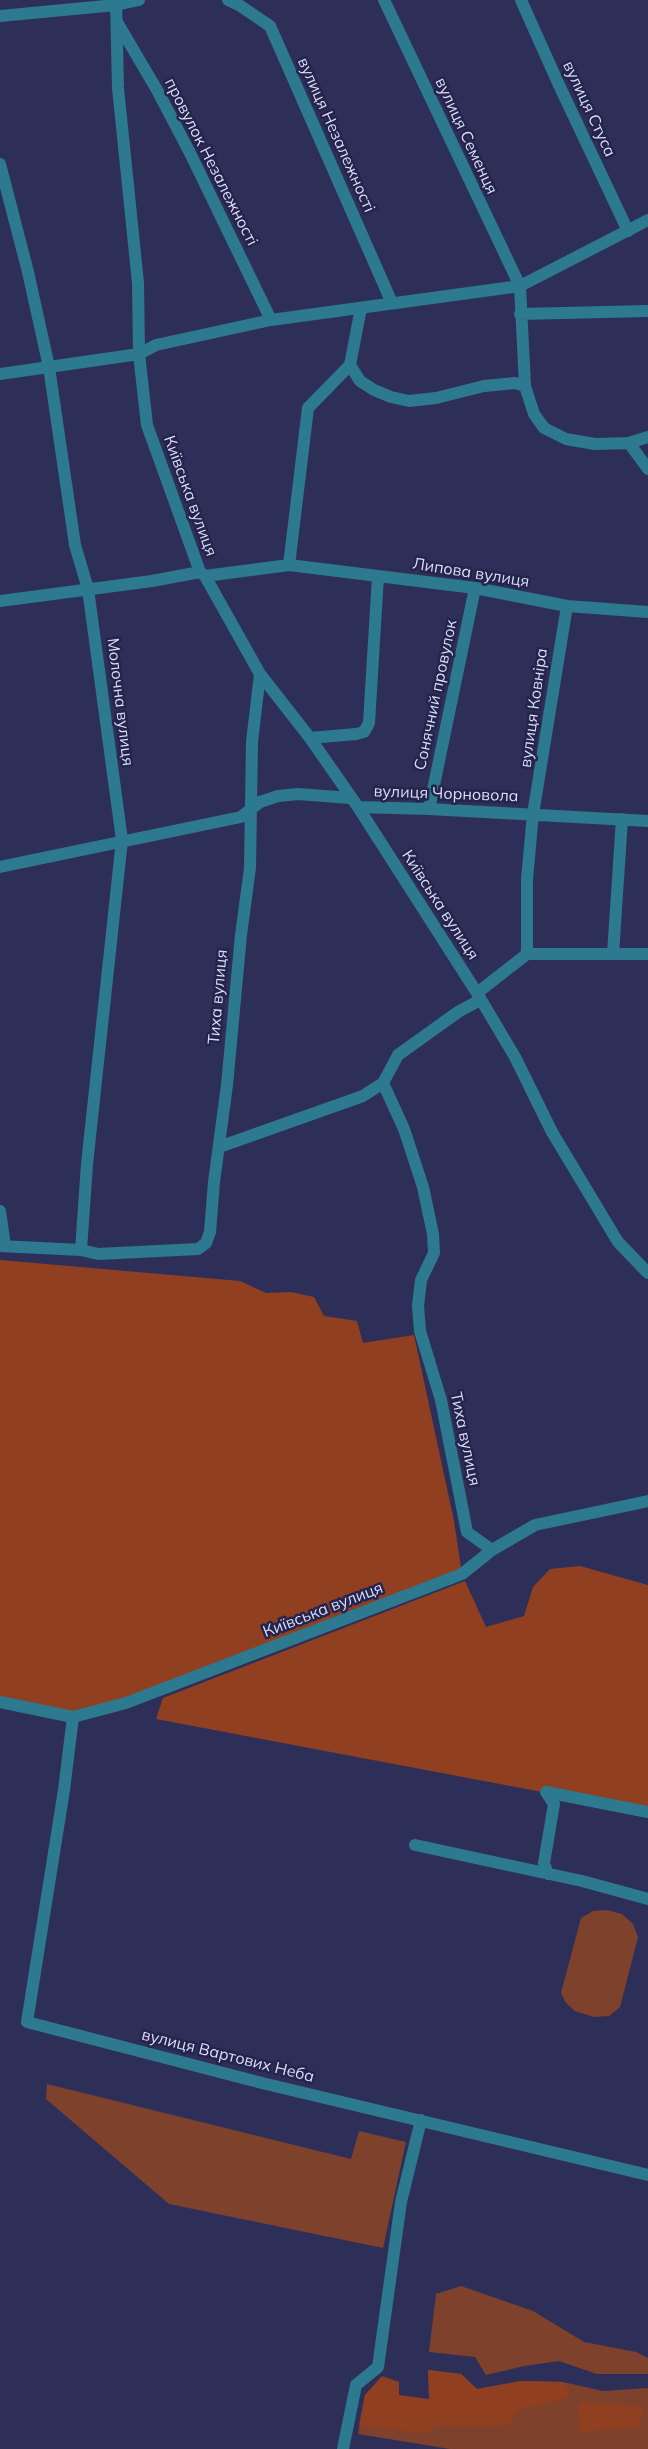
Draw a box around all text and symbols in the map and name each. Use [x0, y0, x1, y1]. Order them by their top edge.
street label: вулиця Незалежності [293, 55, 379, 215]
street label: вулиця Стуса [558, 58, 620, 160]
street label: провулок Незалежності [160, 75, 262, 249]
street label: вулиця Семенця [431, 75, 501, 197]
street label: Київська вулиця [159, 433, 221, 559]
street label: Липова вулиця [411, 554, 531, 592]
street label: Сонячний провулок [411, 618, 461, 772]
street label: Молочна вулиця [103, 637, 137, 767]
street label: вулиця Ковніра [516, 647, 552, 769]
street label: вулиця Чорновола [373, 782, 519, 806]
street label: Київська вулиця [397, 847, 483, 963]
street label: Тиха вулиця [204, 949, 232, 1045]
street label: Тиха вулиця [446, 1390, 484, 1488]
street label: Київська вулиця [260, 1578, 386, 1642]
street label: вулиця Вартових Неба [140, 2025, 316, 2087]

